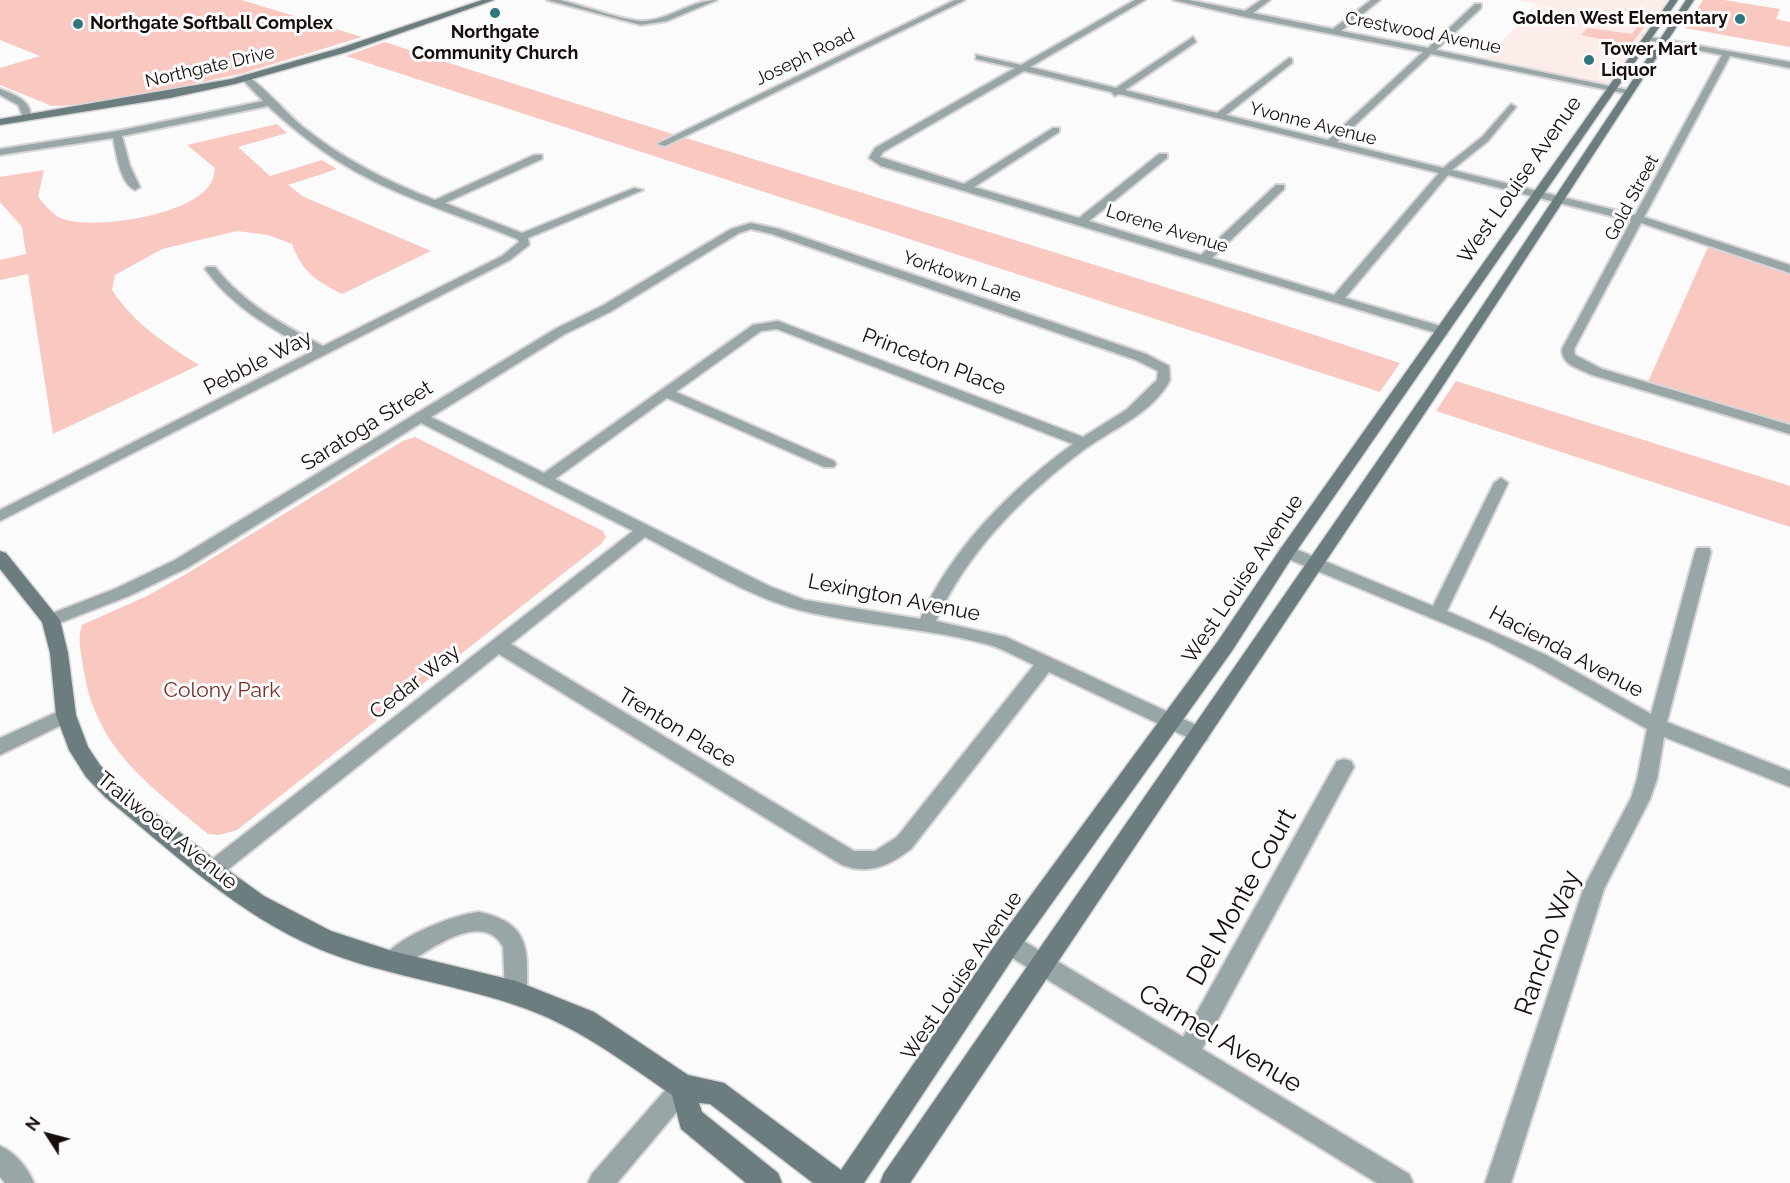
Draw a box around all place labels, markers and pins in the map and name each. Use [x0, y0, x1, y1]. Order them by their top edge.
marker: Northgate Community Church [488, 6, 502, 20]
place label: Golden West Elementary [1512, 8, 1728, 30]
marker: Golden West Elementary [1733, 12, 1747, 26]
place label: Northgate Softball Complex [90, 13, 333, 35]
marker: Northgate Softball Complex [71, 17, 85, 31]
place label: Northgate Community Church [412, 22, 578, 64]
place label: Tower Mart Liquor [1601, 39, 1697, 82]
marker: Tower Mart Liquor [1582, 53, 1596, 67]

